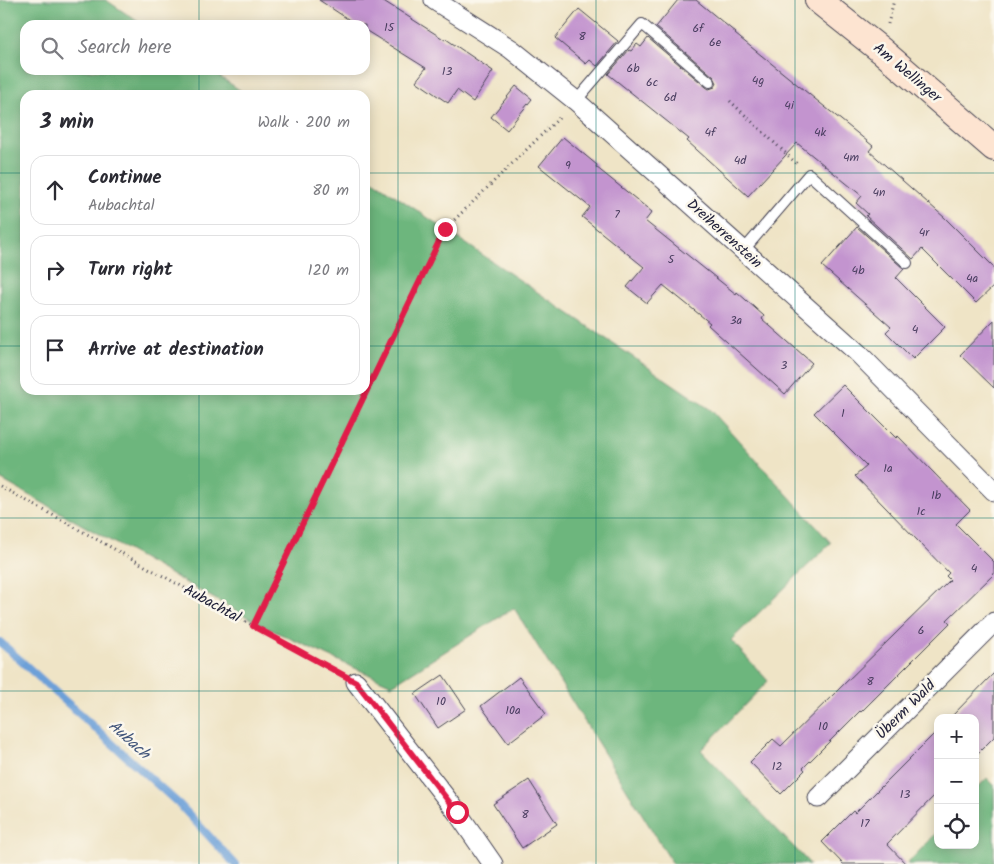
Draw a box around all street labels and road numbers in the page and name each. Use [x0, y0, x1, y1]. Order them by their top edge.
street label: Am Wellinger [867, 37, 947, 110]
street label: Dreiherrenstein [681, 193, 767, 275]
street label: Aubachtal [179, 578, 245, 630]
street label: Überm Wald [871, 674, 942, 745]

